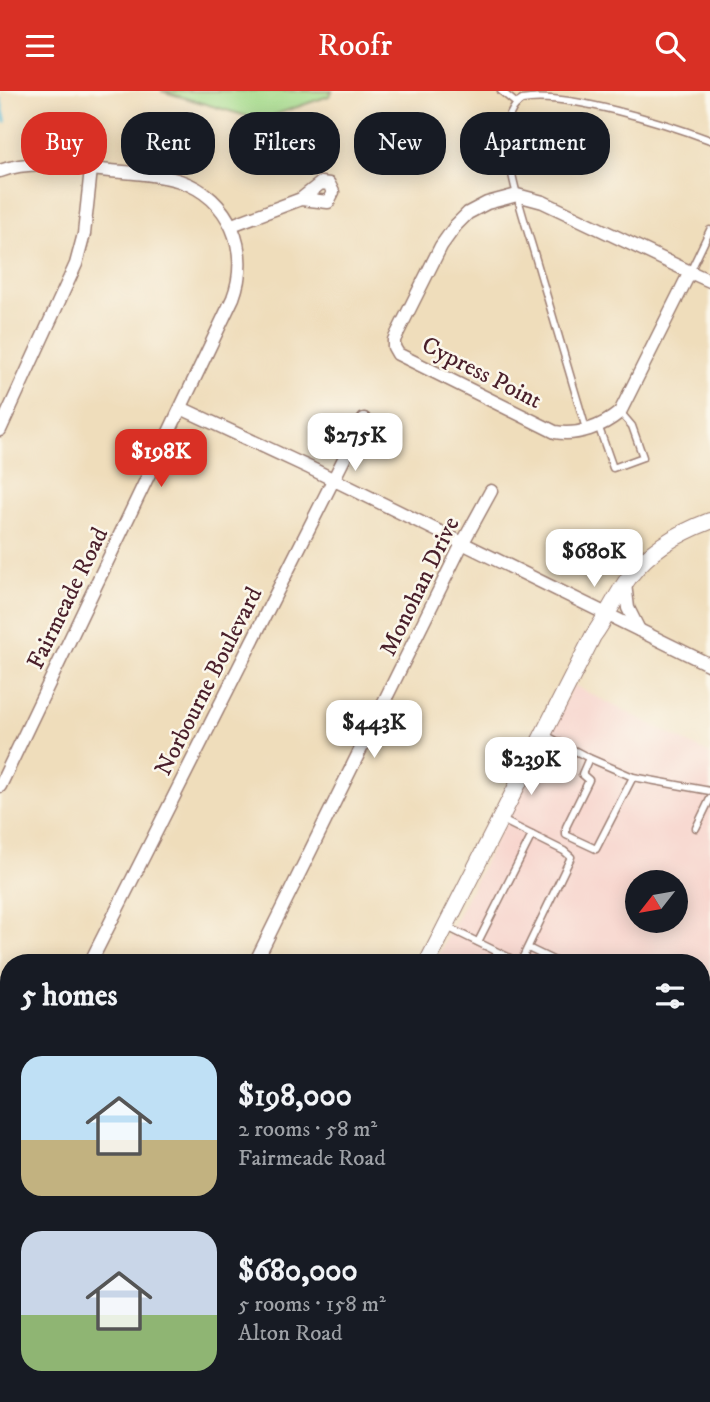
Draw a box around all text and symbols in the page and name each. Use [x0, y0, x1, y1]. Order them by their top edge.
text: Roofr [318, 26, 392, 66]
icon: menu [21, 27, 59, 65]
icon: search [651, 27, 689, 65]
chip: Buy [21, 112, 107, 175]
chip: Rent [121, 112, 215, 175]
chip: Filters [229, 112, 340, 175]
chip: New [354, 112, 446, 175]
chip: Apartment [460, 112, 610, 175]
street label: Cypress Point [417, 330, 547, 416]
pin: $275K [306, 413, 404, 473]
text: $275K [324, 421, 386, 450]
pin: $198K [112, 429, 210, 489]
text: $198K [131, 437, 191, 466]
street label: Monohan Drive [373, 512, 467, 661]
street label: Fairmeade Road [21, 523, 115, 674]
pin: $680K [545, 529, 643, 589]
text: $680K [562, 537, 626, 566]
street label: Norbourne Boulevard [148, 582, 269, 781]
pin: $443K [325, 701, 423, 760]
text: $443K [342, 708, 406, 737]
pin: $239K [482, 737, 580, 797]
text: $239K [501, 745, 561, 774]
north arrow [625, 870, 688, 933]
map controls [625, 870, 688, 933]
icon: filters [651, 977, 689, 1015]
text: 5 homes [21, 978, 117, 1015]
text: $198,000 [238, 1078, 352, 1115]
icon: home [77, 1084, 161, 1168]
text: 2 rooms · 58 m² [238, 1115, 377, 1144]
text: Fairmeade Road [238, 1144, 386, 1173]
text: $680,000 [238, 1253, 358, 1290]
icon: home [77, 1259, 161, 1343]
text: 5 rooms · 158 m² [238, 1290, 386, 1319]
text: Alton Road [238, 1319, 343, 1348]

